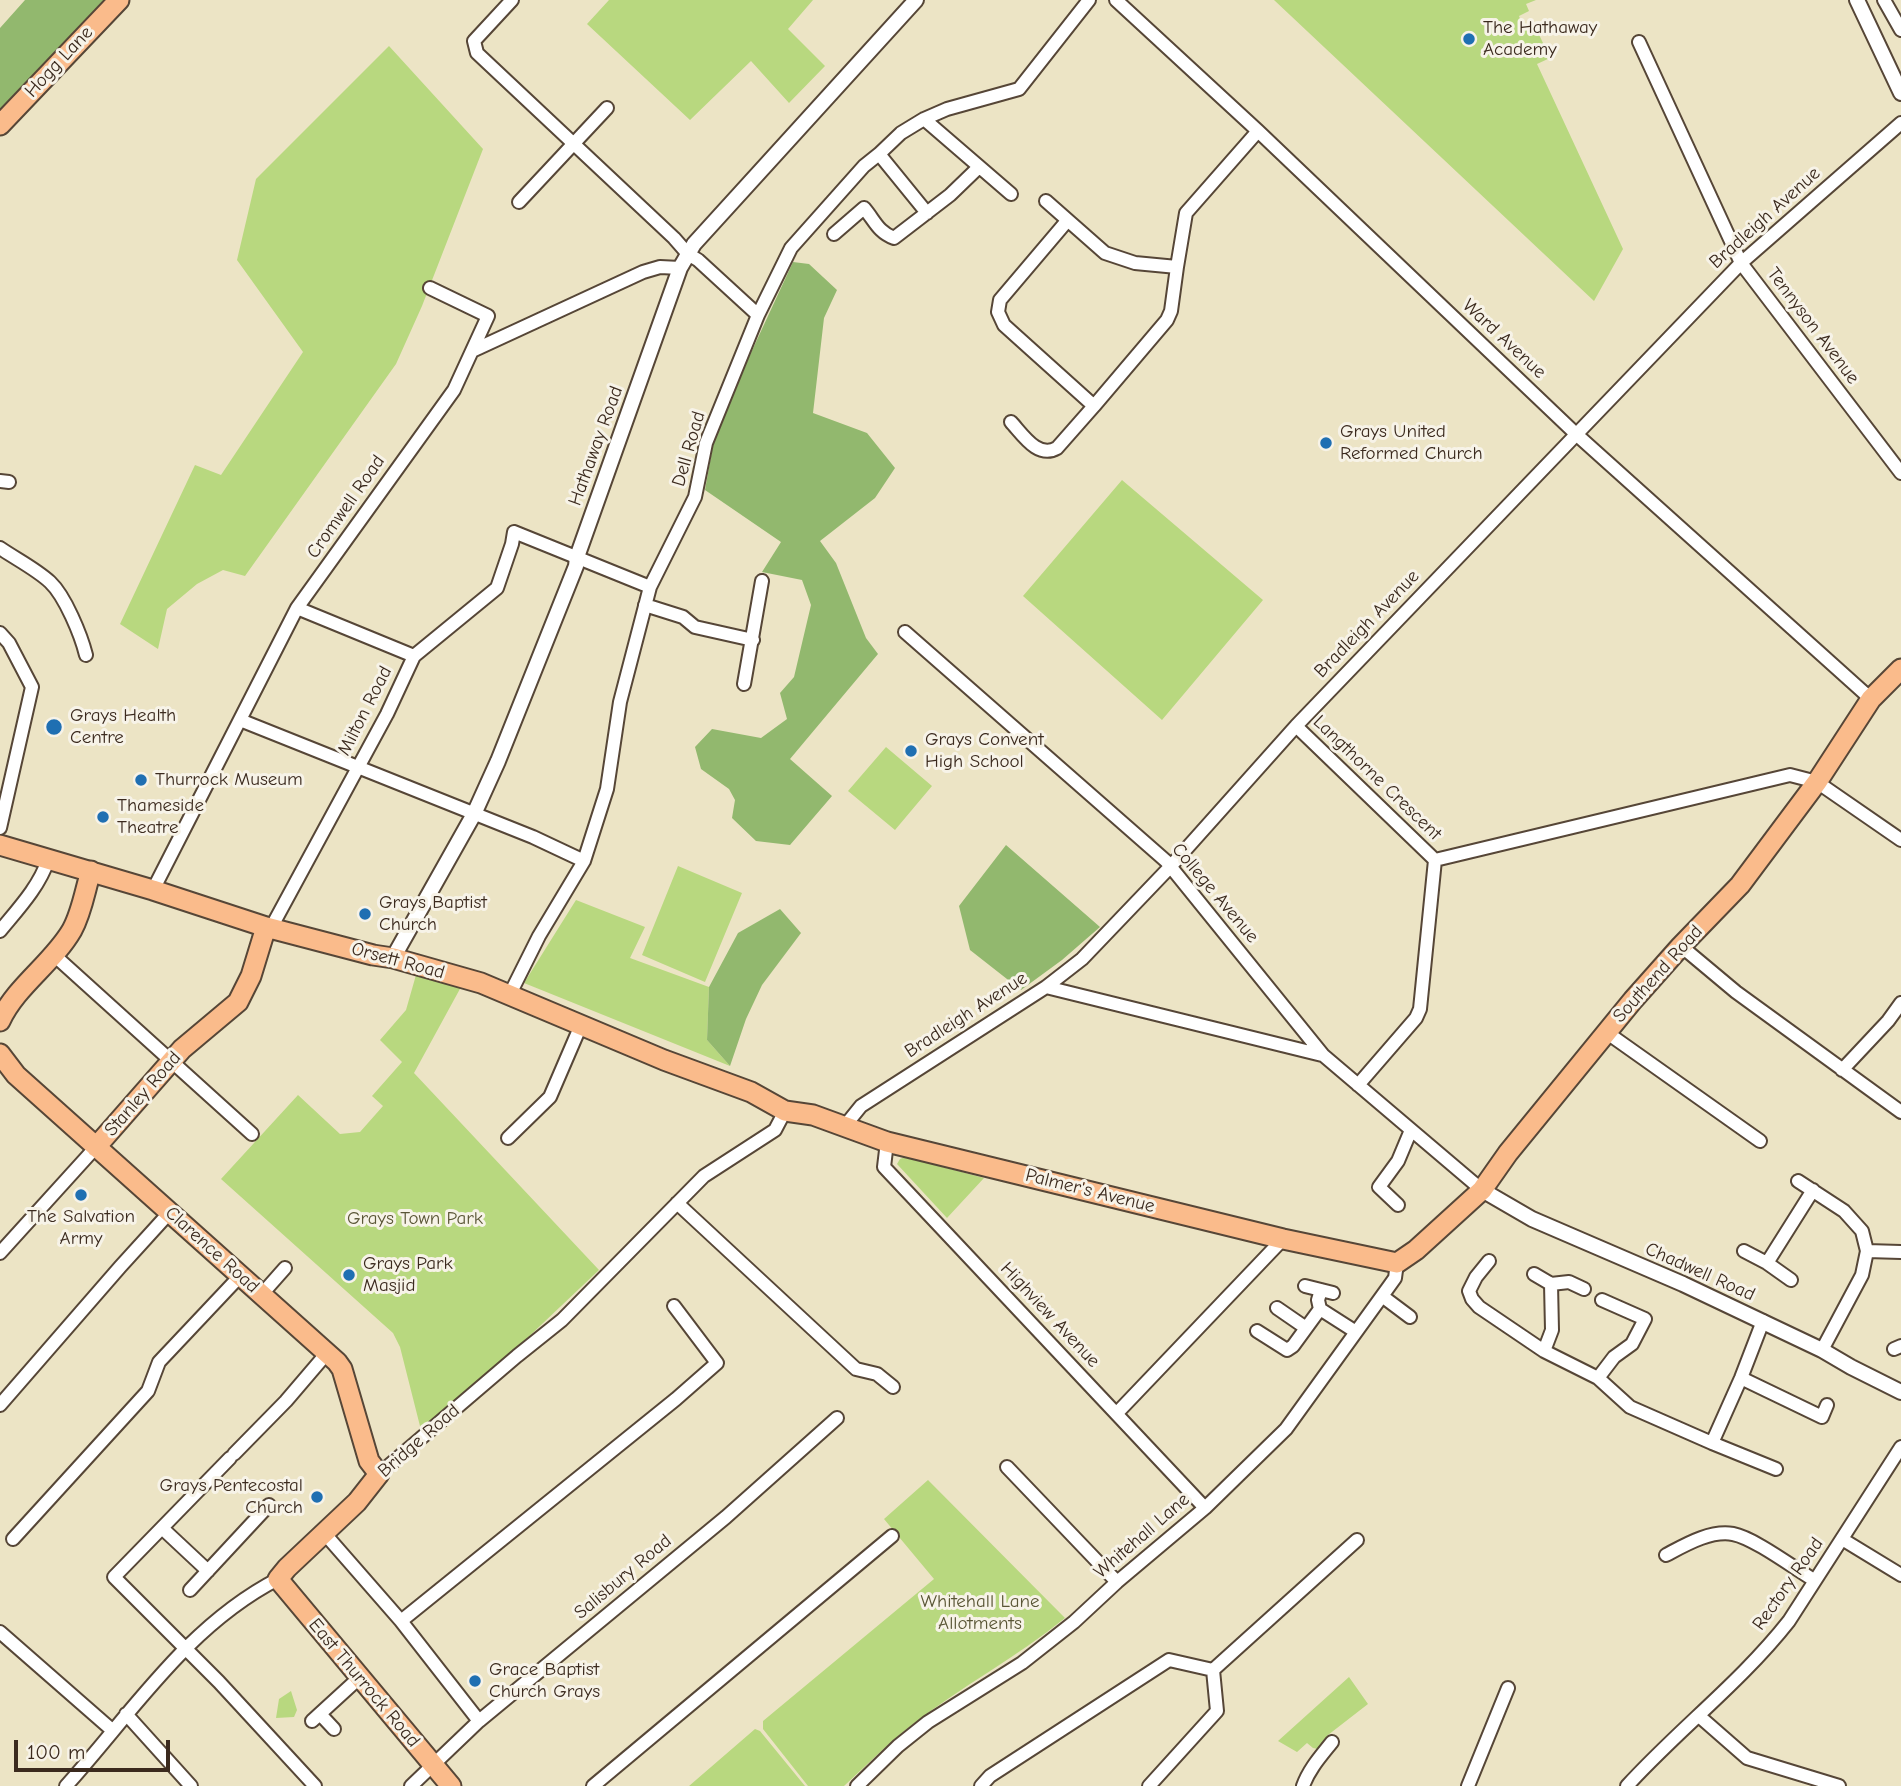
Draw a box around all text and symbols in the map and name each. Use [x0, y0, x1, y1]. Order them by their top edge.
place label: The Hathaway Academy [1483, 17, 1597, 61]
street label: Hogg Lane [20, 22, 98, 102]
marker: The Hathaway Academy [1461, 31, 1477, 47]
street label: Bradleigh Avenue [1705, 162, 1825, 274]
street label: Tennyson Avenue [1762, 263, 1864, 389]
street label: Ward Avenue [1457, 294, 1551, 384]
street label: Hathaway Road [564, 383, 628, 509]
street label: Dell Road [667, 409, 711, 489]
place label: Grays United Reformed Church [1340, 421, 1483, 465]
marker: Grays United Reformed Church [1318, 435, 1334, 451]
street label: Cromwell Road [302, 451, 390, 563]
street label: Bradleigh Avenue [1310, 565, 1424, 683]
street label: Milton Road [333, 663, 397, 759]
place label: Grays Health Centre [70, 705, 176, 749]
street label: Langthorne Crescent [1308, 711, 1446, 845]
marker: Grays Health Centre [44, 717, 64, 737]
place label: Grays Convent High School [925, 729, 1044, 773]
marker: Grays Convent High School [903, 743, 919, 759]
place label: Thurrock Museum [155, 769, 303, 791]
marker: Thurrock Museum [133, 772, 149, 788]
place label: Thameside Theatre [117, 795, 204, 839]
marker: Thameside Theatre [95, 809, 111, 825]
street label: College Avenue [1167, 838, 1263, 948]
place label: Grays Baptist Church [379, 892, 487, 936]
marker: Grays Baptist Church [357, 906, 373, 922]
street label: Southend Road [1608, 921, 1708, 1027]
street label: Orsett Road [349, 938, 447, 984]
street label: Bradleigh Avenue [901, 967, 1031, 1063]
street label: Stanley Road [100, 1047, 186, 1141]
street label: Palmer's Avenue [1023, 1164, 1157, 1218]
marker: The Salvation Army [73, 1187, 89, 1203]
street label: Clarence Road [160, 1202, 264, 1298]
place label: The Salvation Army [27, 1206, 135, 1250]
park label: Grays Town Park [347, 1208, 483, 1230]
street label: Chadwell Road [1641, 1238, 1759, 1306]
place label: Grays Park Masjid [363, 1253, 453, 1297]
street label: Highview Avenue [995, 1258, 1105, 1372]
marker: Grays Park Masjid [341, 1267, 357, 1283]
street label: Bridge Road [374, 1399, 464, 1483]
place label: Grays Pentecostal Church [160, 1475, 303, 1519]
street label: Whitehall Lane [1090, 1488, 1194, 1584]
marker: Grays Pentecostal Church [309, 1489, 325, 1505]
street label: Salisbury Road [570, 1530, 676, 1624]
street label: Rectory Road [1748, 1533, 1828, 1635]
park label: Whitehall Lane Allotments [920, 1591, 1040, 1635]
street label: East Thurrock Road [303, 1614, 425, 1752]
place label: Grace Baptist Church Grays [489, 1659, 600, 1703]
marker: Grace Baptist Church Grays [467, 1673, 483, 1689]
scale bar [18, 1726, 173, 1770]
text: 100 m [27, 1740, 85, 1764]

